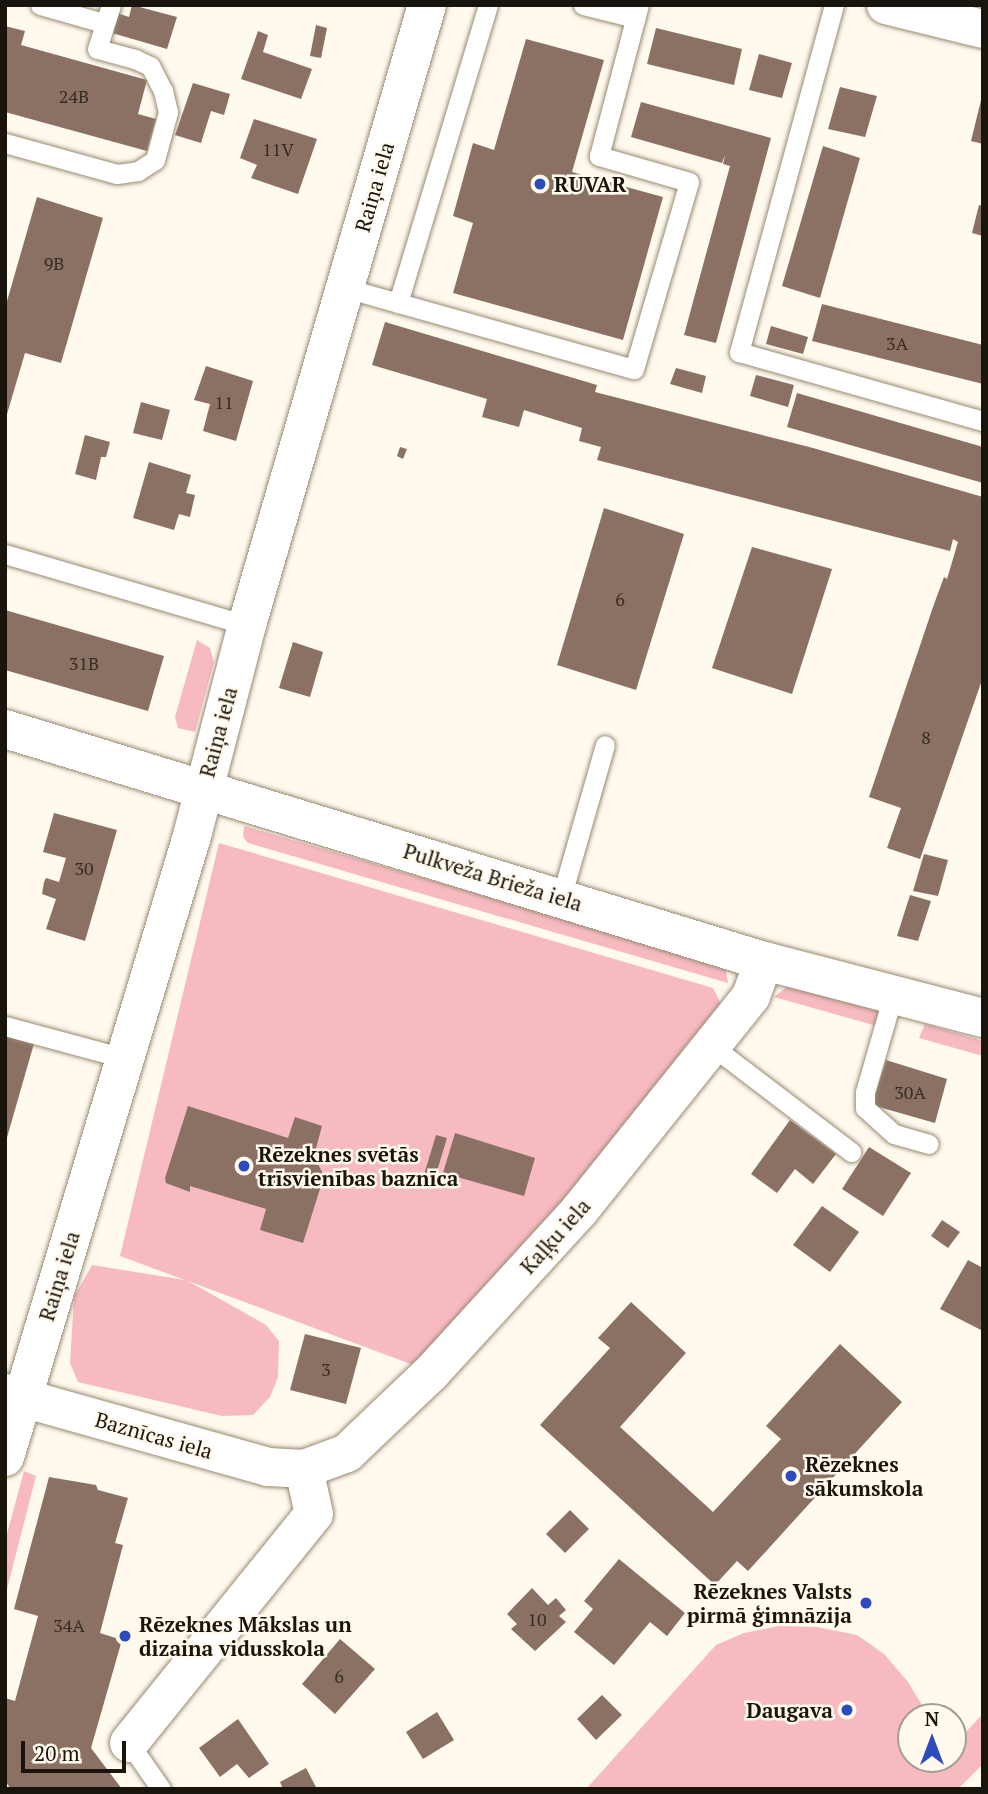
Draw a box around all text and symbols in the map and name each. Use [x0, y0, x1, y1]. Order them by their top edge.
house number: 24B [59, 85, 89, 107]
house number: 11V [262, 138, 294, 160]
street label: Raiņa iela [349, 139, 399, 235]
place label: RUVAR [554, 171, 626, 197]
marker: RUVAR [532, 176, 548, 192]
house number: 9B [44, 252, 64, 274]
house number: 3A [886, 332, 908, 354]
house number: 11 [214, 391, 234, 413]
house number: 6 [615, 588, 625, 610]
house number: 31B [69, 652, 99, 674]
street label: Raiņa iela [194, 684, 242, 780]
house number: 8 [921, 726, 931, 748]
street label: Pulkveža Brieža iela [401, 838, 585, 916]
house number: 30 [74, 857, 94, 879]
house number: 30A [894, 1081, 926, 1103]
place label: Rēzeknes svētās trīsvienības baznīca [258, 1141, 458, 1191]
marker: Rēzeknes svētās trīsvienības baznīca [236, 1158, 252, 1174]
street label: Kaļķu iela [515, 1193, 595, 1279]
street label: Raiņa iela [33, 1228, 85, 1324]
house number: 3 [321, 1358, 331, 1380]
street label: Baznīcas iela [92, 1406, 216, 1464]
place label: Rēzeknes sākumskola [805, 1451, 923, 1501]
marker: Rēzeknes sākumskola [783, 1468, 799, 1484]
place label: Rēzeknes Valsts pirmā ģimnāzija [687, 1578, 852, 1628]
marker: Rēzeknes Valsts pirmā ģimnāzija [858, 1595, 874, 1611]
house number: 10 [527, 1608, 547, 1630]
place label: Rēzeknes Mākslas un dizaina vidusskola [139, 1611, 352, 1661]
house number: 34A [53, 1614, 85, 1636]
marker: Rēzeknes Mākslas un dizaina vidusskola [117, 1628, 133, 1644]
house number: 6 [334, 1665, 344, 1687]
place label: Daugava [746, 1697, 833, 1723]
marker: Daugava [839, 1702, 855, 1718]
north arrow [897, 1703, 967, 1773]
text: N [925, 1706, 939, 1731]
scale bar [24, 1728, 130, 1772]
text: 20 m [34, 1739, 80, 1767]

